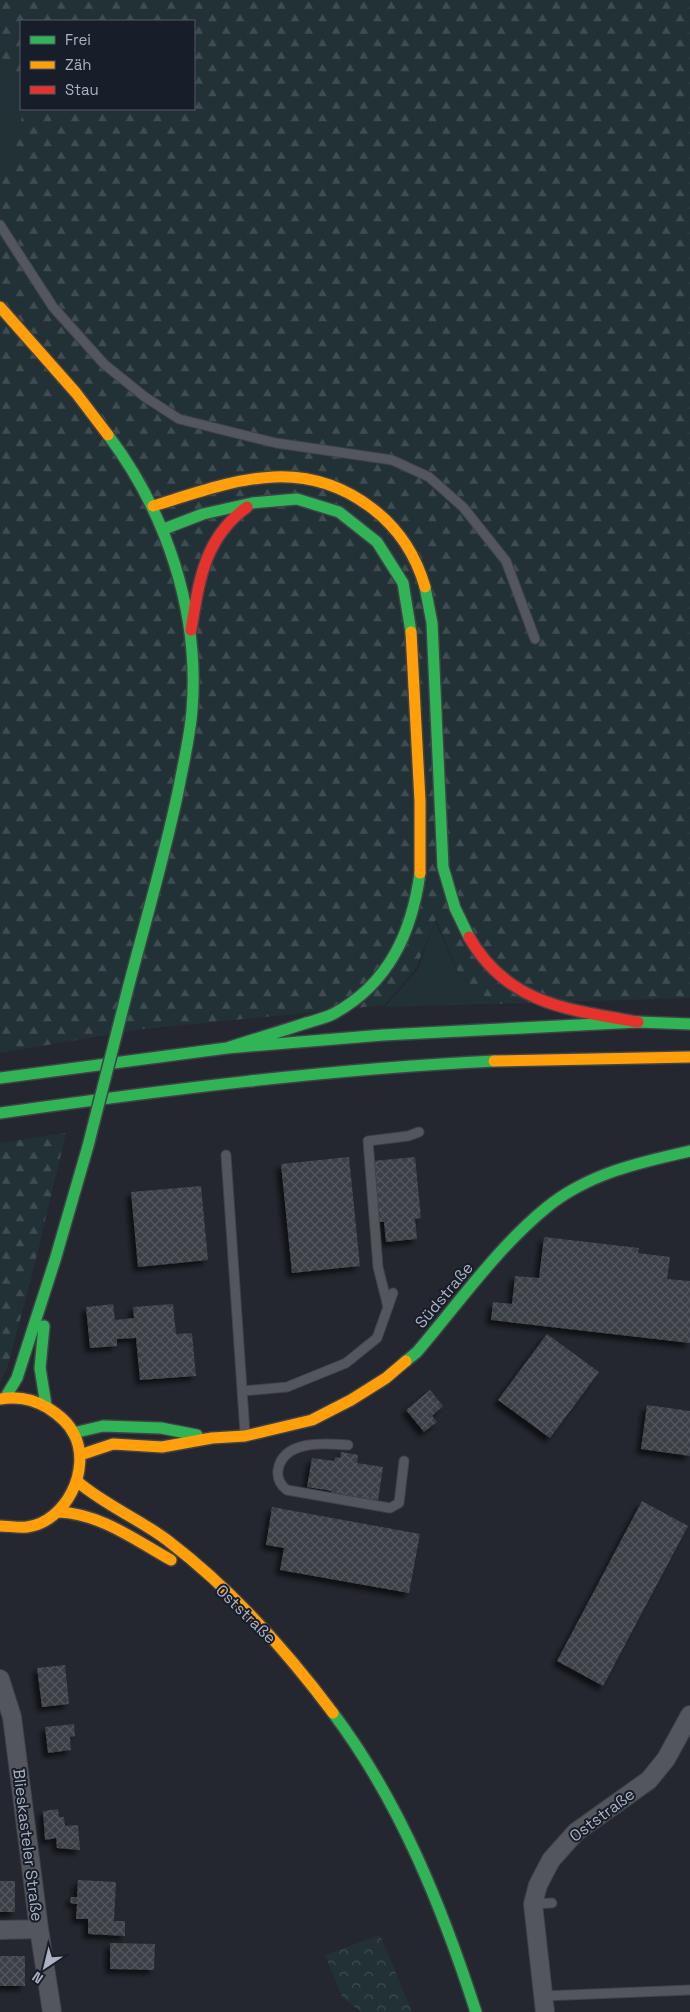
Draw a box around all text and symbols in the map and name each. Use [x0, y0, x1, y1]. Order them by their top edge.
legend [20, 20, 195, 110]
text: Frei [65, 30, 91, 49]
text: Zäh [65, 55, 91, 74]
text: Stau [65, 80, 99, 99]
street label: Südstraße [410, 1258, 478, 1332]
street label: Oststraße [211, 1580, 281, 1648]
street label: Blieskasteler Straße [8, 1767, 48, 1923]
street label: Oststraße [565, 1784, 639, 1846]
north arrow [20, 1942, 70, 1992]
text: N [29, 1968, 47, 1988]

